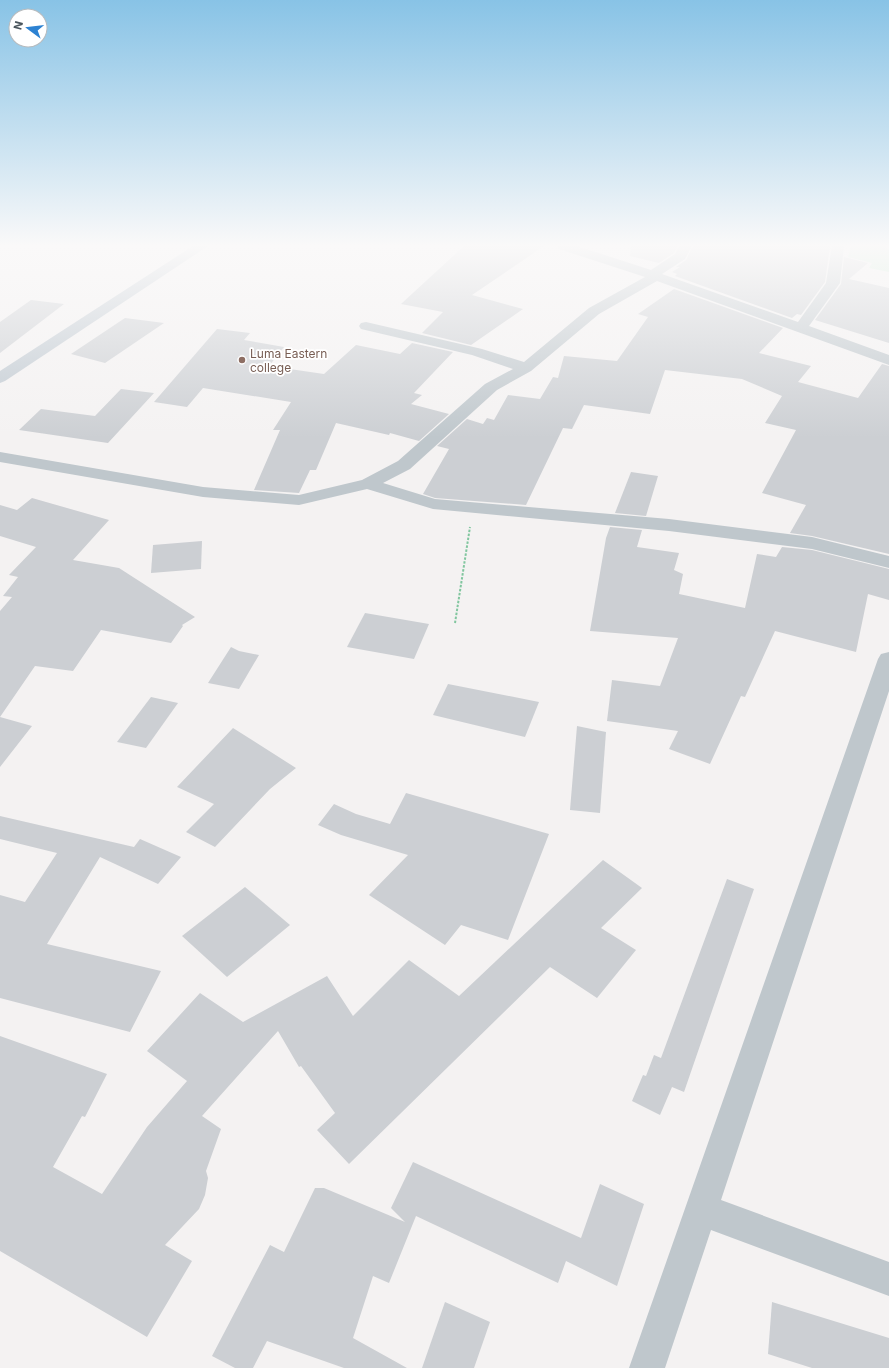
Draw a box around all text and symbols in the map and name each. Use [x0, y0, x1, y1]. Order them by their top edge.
north arrow [8, 8, 48, 48]
text: N [10, 20, 26, 31]
place label: Luma Eastern college [250, 346, 327, 375]
marker: Luma Eastern college [237, 355, 247, 365]

